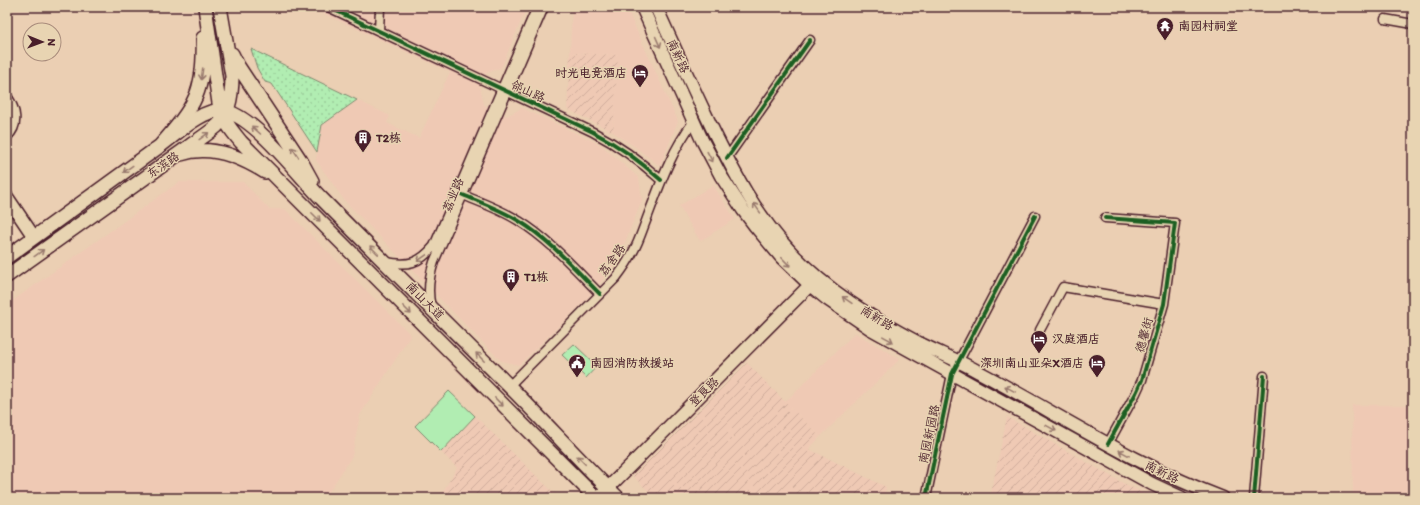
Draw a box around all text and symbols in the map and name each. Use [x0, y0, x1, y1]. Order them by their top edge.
temple icon: 南园村祠堂 [1155, 16, 1175, 41]
place label: 南园村祠堂 [1178, 19, 1238, 33]
north arrow [22, 22, 62, 62]
one-way arrow [655, 36, 662, 48]
street label: 南新路 [664, 37, 692, 75]
text: N [45, 38, 58, 46]
hotel icon: 时光电竞酒店 [630, 63, 650, 88]
place label: 时光电竞酒店 [555, 66, 627, 80]
one-way arrow [198, 67, 206, 80]
street label: 邻山路 [509, 77, 547, 105]
one-way arrow [251, 125, 261, 134]
building icon: T2栋 [353, 128, 373, 153]
place label: T2栋 [375, 131, 401, 145]
one-way arrow [199, 132, 210, 140]
one-way arrow [291, 147, 299, 158]
street label: 东滨路 [144, 149, 182, 181]
one-way arrow [707, 150, 715, 162]
one-way arrow [123, 165, 134, 173]
street label: 荔业路 [440, 176, 466, 214]
one-way arrow [753, 203, 761, 214]
one-way arrow [311, 212, 321, 222]
street label: 荔舍路 [596, 241, 628, 279]
one-way arrow [369, 245, 379, 255]
one-way arrow [33, 249, 44, 257]
one-way arrow [417, 254, 428, 262]
one-way arrow [781, 257, 791, 267]
building icon: T1栋 [501, 267, 521, 292]
place label: T1栋 [523, 270, 548, 284]
street label: 南山大道 [403, 279, 447, 323]
one-way arrow [842, 296, 853, 304]
street label: 南新路 [858, 303, 896, 333]
one-way arrow [403, 305, 412, 315]
street label: 德馨街 [1132, 316, 1156, 354]
hotel icon: 汉庭酒店 [1029, 329, 1049, 354]
place label: 汉庭酒店 [1052, 332, 1100, 346]
one-way arrow [882, 336, 894, 343]
one-way arrow [475, 352, 485, 362]
public building icon: 南园消防救援站 [567, 353, 587, 378]
hotel icon: 深圳南山亚朵X酒店 [1087, 353, 1107, 378]
place label: 南园消防救援站 [590, 356, 674, 370]
place label: 深圳南山亚朵X酒店 [980, 356, 1084, 370]
street label: 登良路 [686, 374, 722, 410]
one-way arrow [1004, 384, 1016, 392]
one-way arrow [494, 397, 504, 407]
street label: 南园新园路 [916, 403, 942, 465]
one-way arrow [1045, 425, 1057, 433]
one-way arrow [1118, 448, 1130, 456]
one-way arrow [576, 455, 586, 465]
street label: 南新路 [1143, 458, 1181, 486]

